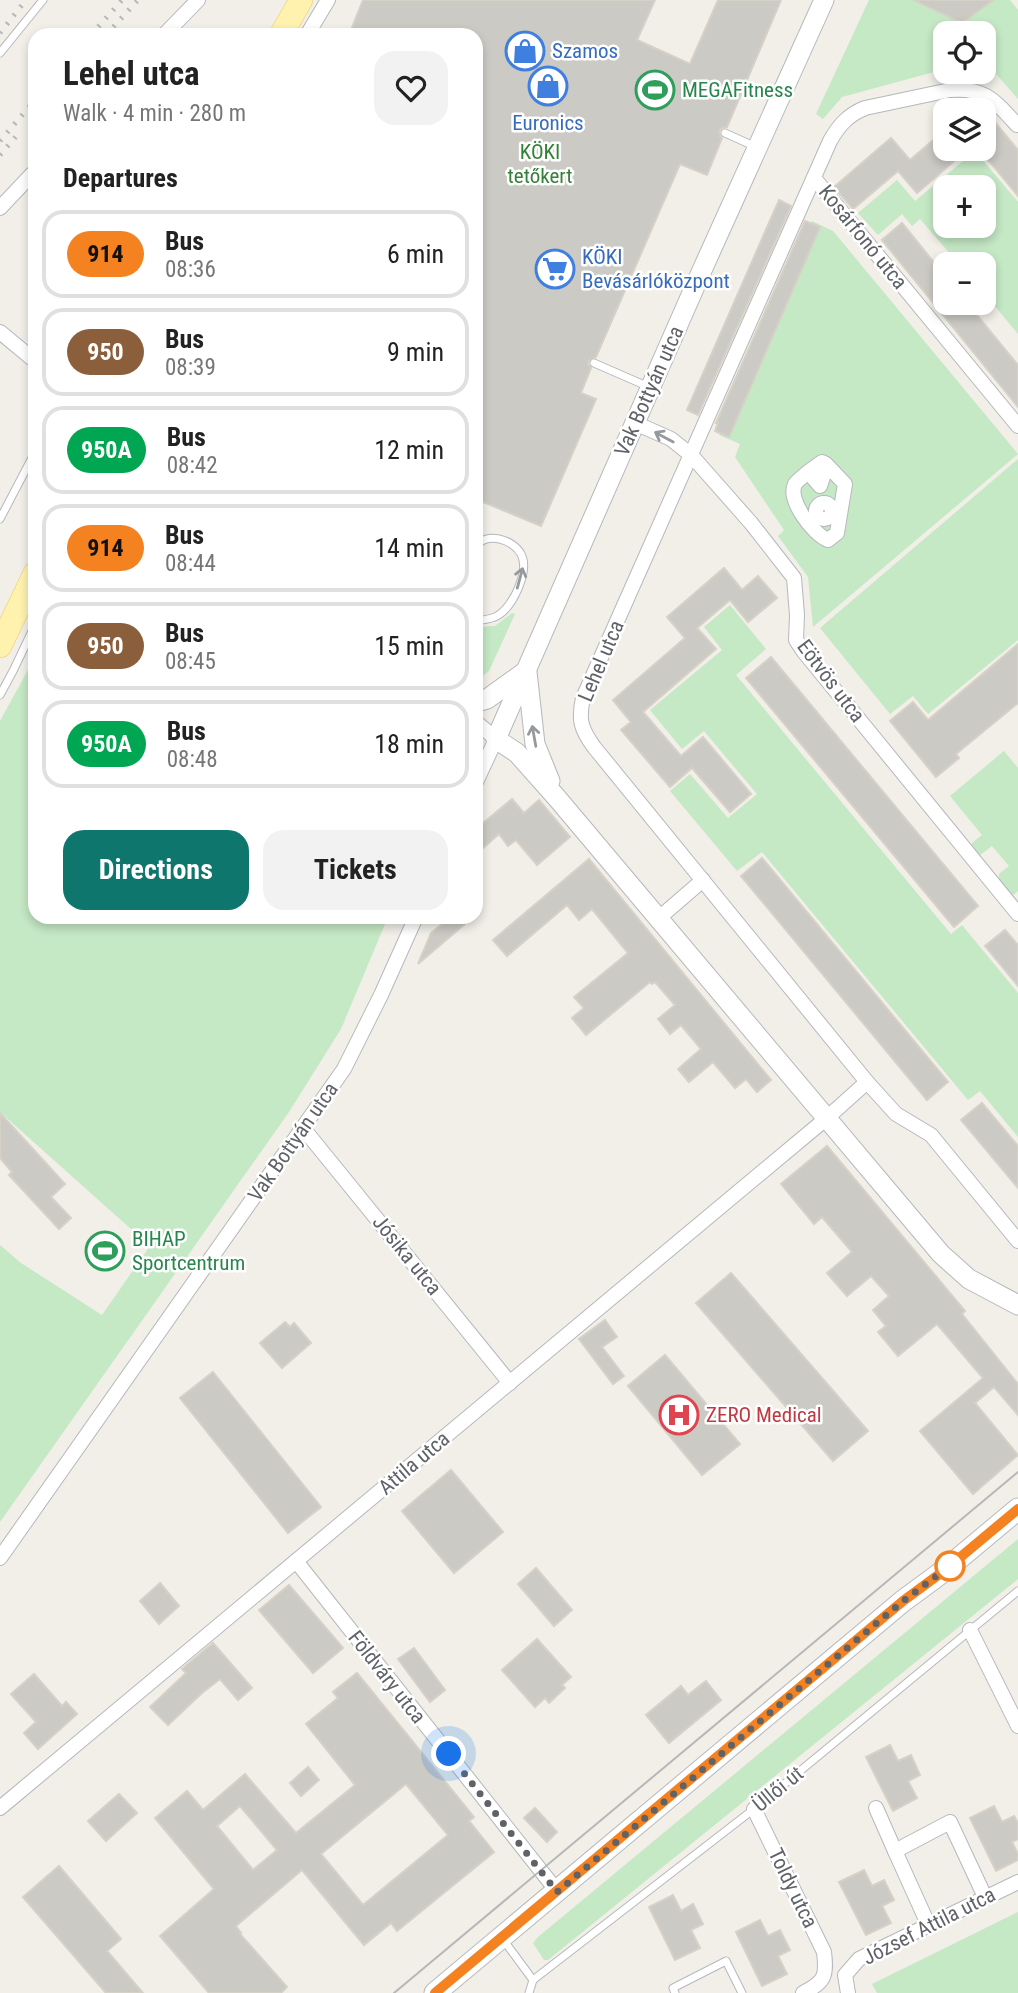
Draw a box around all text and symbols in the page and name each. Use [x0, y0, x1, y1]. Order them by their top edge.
map controls [933, 21, 996, 315]
button: locate [933, 21, 996, 84]
shop icon: Szamos [504, 30, 546, 72]
place label: Szamos [552, 39, 618, 63]
button: heart [374, 51, 448, 125]
text: Lehel utca [63, 54, 200, 93]
shop icon: Euronics [527, 65, 569, 107]
sports icon: MEGAFitness [634, 69, 676, 111]
place label: MEGAFitness [682, 78, 793, 102]
button: layers [933, 98, 996, 161]
text: Walk · 4 min · 280 m [63, 100, 246, 127]
place label: Euronics [512, 111, 584, 135]
park label: KÖKI tetőkert [508, 140, 572, 188]
text: Departures [63, 163, 178, 193]
button: + [933, 175, 996, 238]
street label: Kosárfonó utca [814, 180, 912, 294]
text: Bus [165, 226, 204, 256]
text: 6 min [387, 239, 444, 269]
text: 914 [87, 240, 124, 268]
place label: KÖKI Bevásárlóközpont [582, 245, 730, 293]
supermarket icon: KÖKI Bevásárlóközpont [534, 248, 576, 290]
button: − [933, 252, 996, 315]
text: 08:36 [165, 256, 216, 283]
street label: Vak Bottyán utca [610, 322, 688, 460]
text: Bus [165, 324, 204, 354]
text: 9 min [387, 337, 444, 367]
text: 950 [87, 338, 124, 366]
text: 08:39 [165, 354, 216, 381]
text: Bus [167, 422, 206, 452]
one-way arrow [654, 429, 675, 443]
text: 12 min [374, 435, 444, 465]
text: 950A [81, 436, 132, 464]
text: 08:42 [167, 452, 218, 479]
text: Bus [165, 520, 204, 550]
text: 14 min [374, 533, 444, 563]
text: 914 [87, 534, 124, 562]
text: 08:44 [165, 550, 216, 577]
one-way arrow [514, 567, 527, 590]
street label: Lehel utca [573, 617, 629, 705]
text: Bus [165, 618, 204, 648]
text: 15 min [374, 631, 444, 661]
text: 950 [87, 632, 124, 660]
street label: Eötvös utca [792, 635, 870, 727]
text: 08:45 [165, 648, 216, 675]
text: Bus [167, 716, 206, 746]
one-way arrow [527, 725, 541, 748]
text: 18 min [374, 729, 444, 759]
text: 950A [81, 730, 132, 758]
text: 08:48 [167, 746, 218, 773]
button: Directions [63, 830, 249, 910]
button: Tickets [263, 830, 448, 910]
street label: Vak Bottyán utca [243, 1078, 343, 1206]
street label: Jósika utca [368, 1210, 446, 1300]
place label: BIHAP Sportcentrum [132, 1227, 245, 1275]
sports icon: BIHAP Sportcentrum [84, 1230, 126, 1272]
hospital icon: ZERO Medical [658, 1394, 700, 1436]
place label: ZERO Medical [706, 1403, 822, 1427]
street label: Attila utca [374, 1426, 454, 1500]
unlabelled marker [935, 1551, 965, 1581]
street label: Földváry utca [343, 1626, 431, 1728]
your location [431, 1736, 466, 1771]
street label: Üllői út [748, 1761, 808, 1817]
street label: Toldy utca [763, 1844, 823, 1932]
street label: József Attila utca [859, 1882, 999, 1970]

